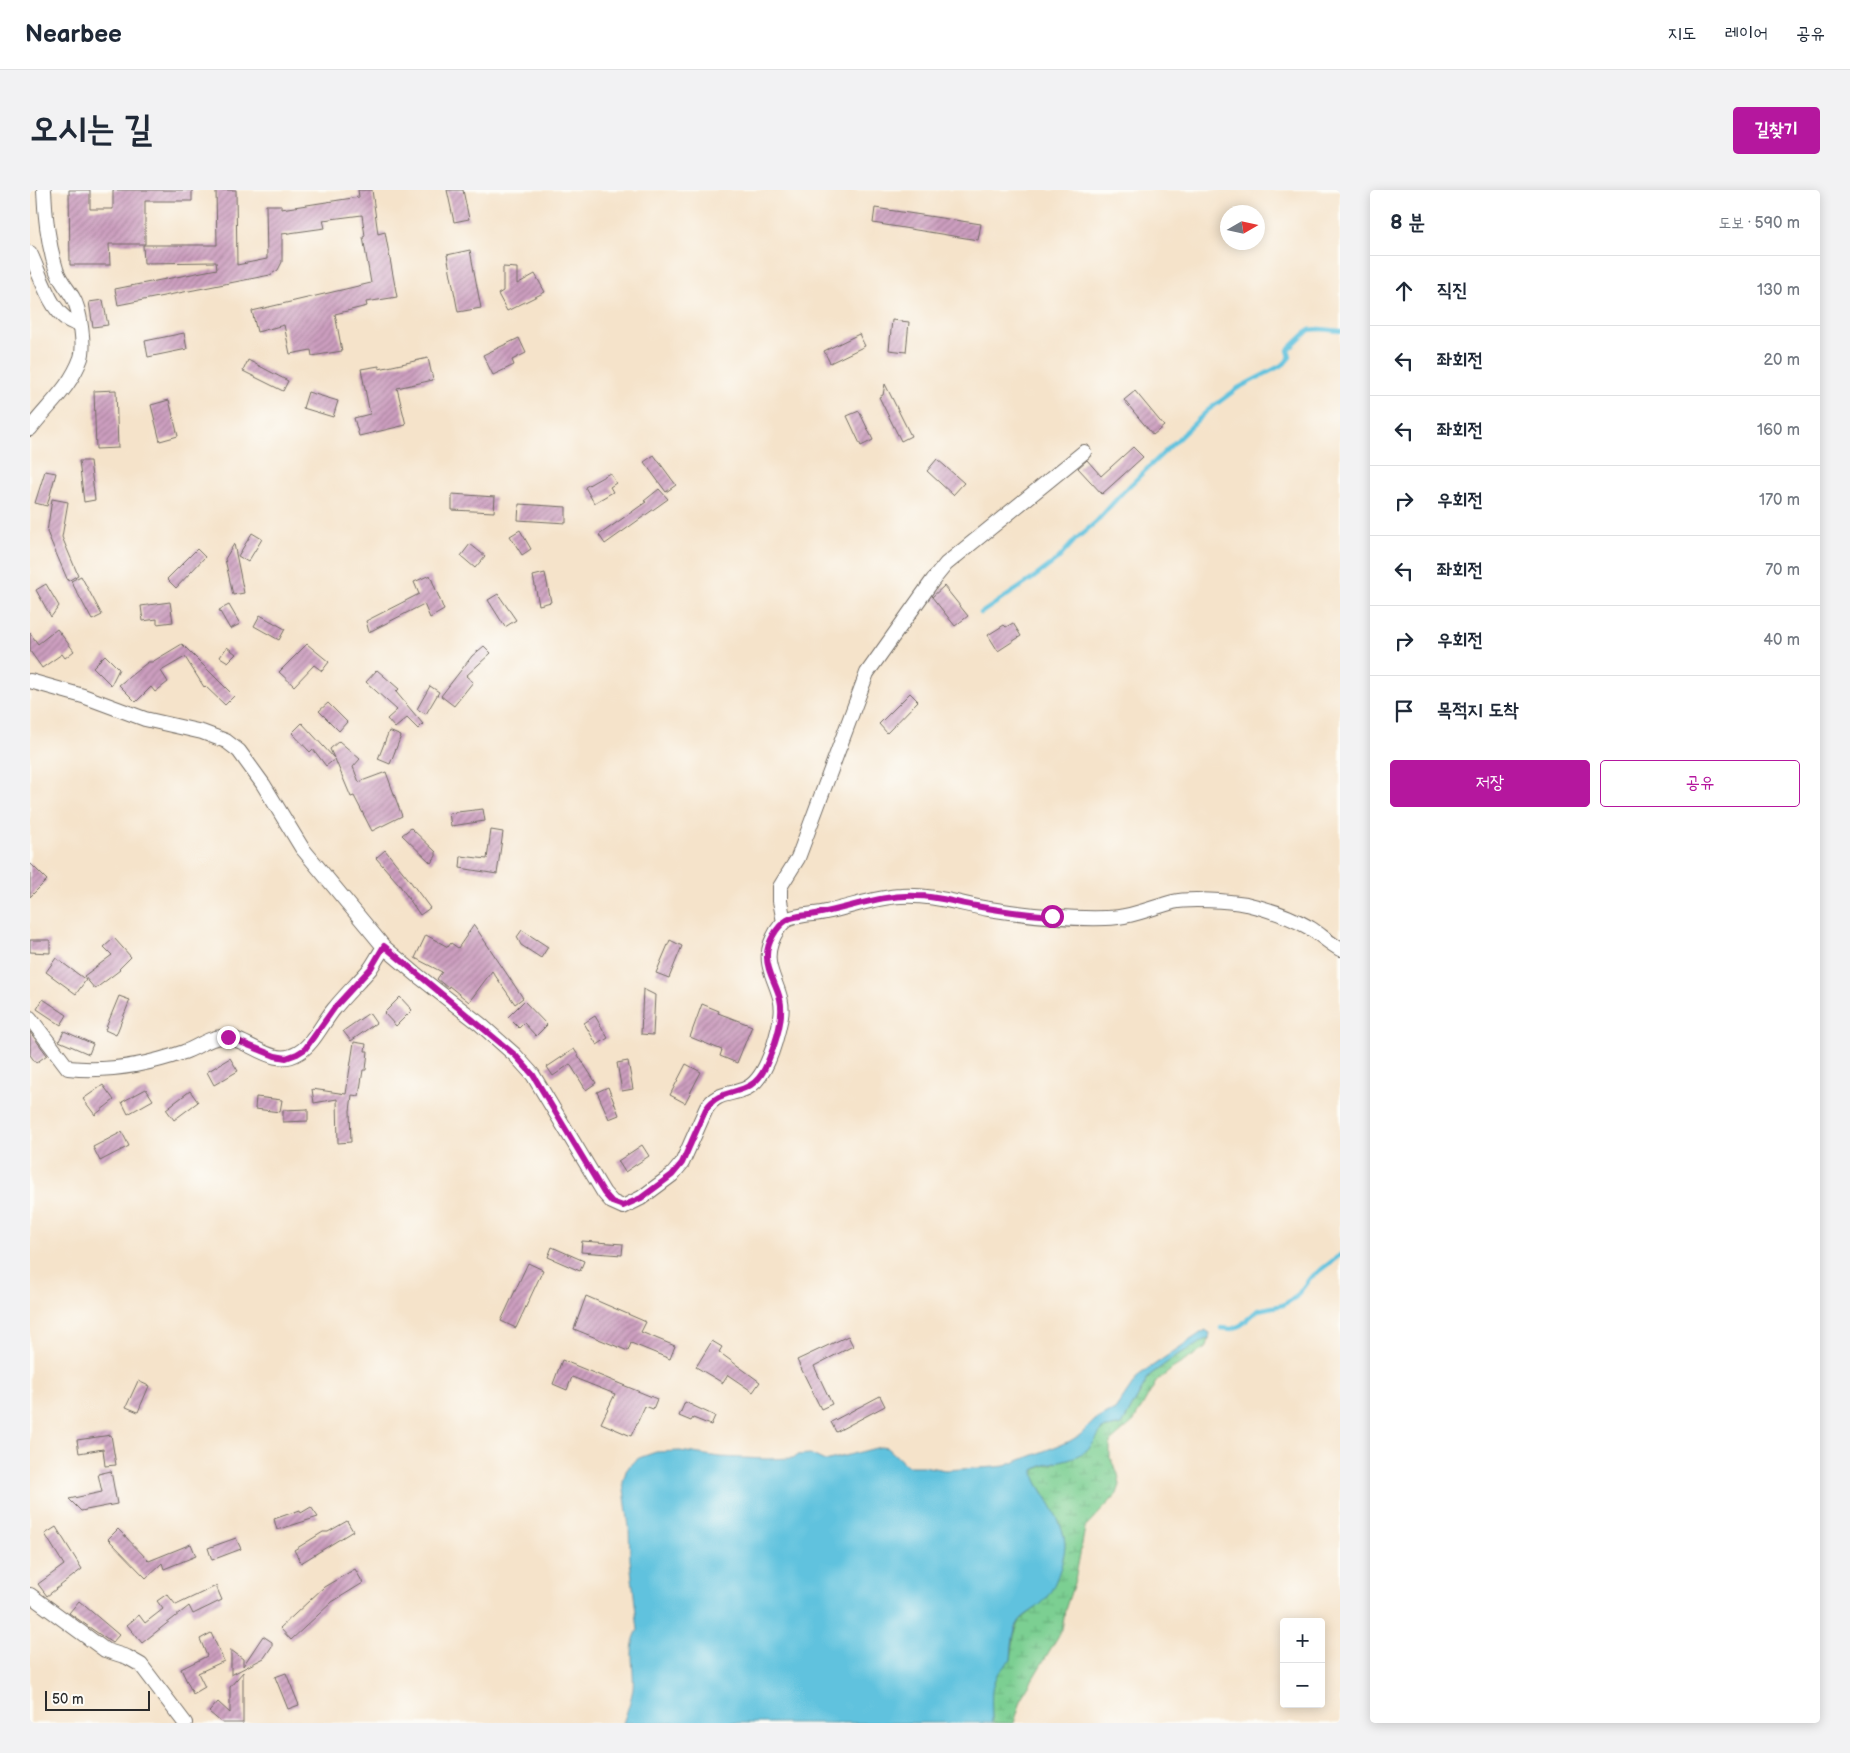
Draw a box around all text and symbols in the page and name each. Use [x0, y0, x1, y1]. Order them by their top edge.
text: Nearbee [25, 20, 122, 49]
text: 지도 [1668, 23, 1697, 44]
text: 레이어 [1725, 23, 1768, 44]
text: 공유 [1796, 23, 1825, 44]
button: 길찾기 [1733, 107, 1820, 154]
text: 오시는 길 [30, 108, 152, 151]
north arrow [1220, 205, 1265, 250]
text: 8 분 [1390, 210, 1425, 235]
text: 도보 · 590 m [1718, 214, 1800, 233]
icon: ahead [1390, 277, 1418, 305]
text: 직진 [1437, 279, 1468, 302]
text: 130 m [1757, 281, 1800, 300]
icon: left [1390, 347, 1418, 375]
text: 좌회전 [1437, 349, 1483, 372]
text: 20 m [1764, 351, 1800, 370]
icon: left [1390, 417, 1418, 445]
text: 좌회전 [1437, 419, 1483, 442]
text: 160 m [1757, 421, 1800, 440]
icon: right [1390, 487, 1418, 515]
text: 우회전 [1437, 489, 1483, 512]
text: 170 m [1759, 491, 1800, 510]
icon: left [1390, 557, 1418, 585]
text: 좌회전 [1437, 559, 1483, 582]
text: 70 m [1765, 561, 1800, 580]
icon: right [1390, 627, 1418, 655]
text: 우회전 [1437, 629, 1483, 652]
text: 40 m [1763, 631, 1800, 650]
icon: arrive [1390, 697, 1418, 725]
text: 목적지 도착 [1437, 699, 1519, 722]
button: 저장 [1390, 760, 1590, 807]
button: 공유 [1600, 760, 1800, 807]
route start [1041, 905, 1064, 928]
route end [217, 1026, 240, 1049]
map controls [1280, 1618, 1325, 1708]
button: + [1280, 1618, 1325, 1663]
button: − [1280, 1663, 1325, 1708]
scale bar [45, 1688, 150, 1711]
text: 50 m [52, 1691, 84, 1708]

